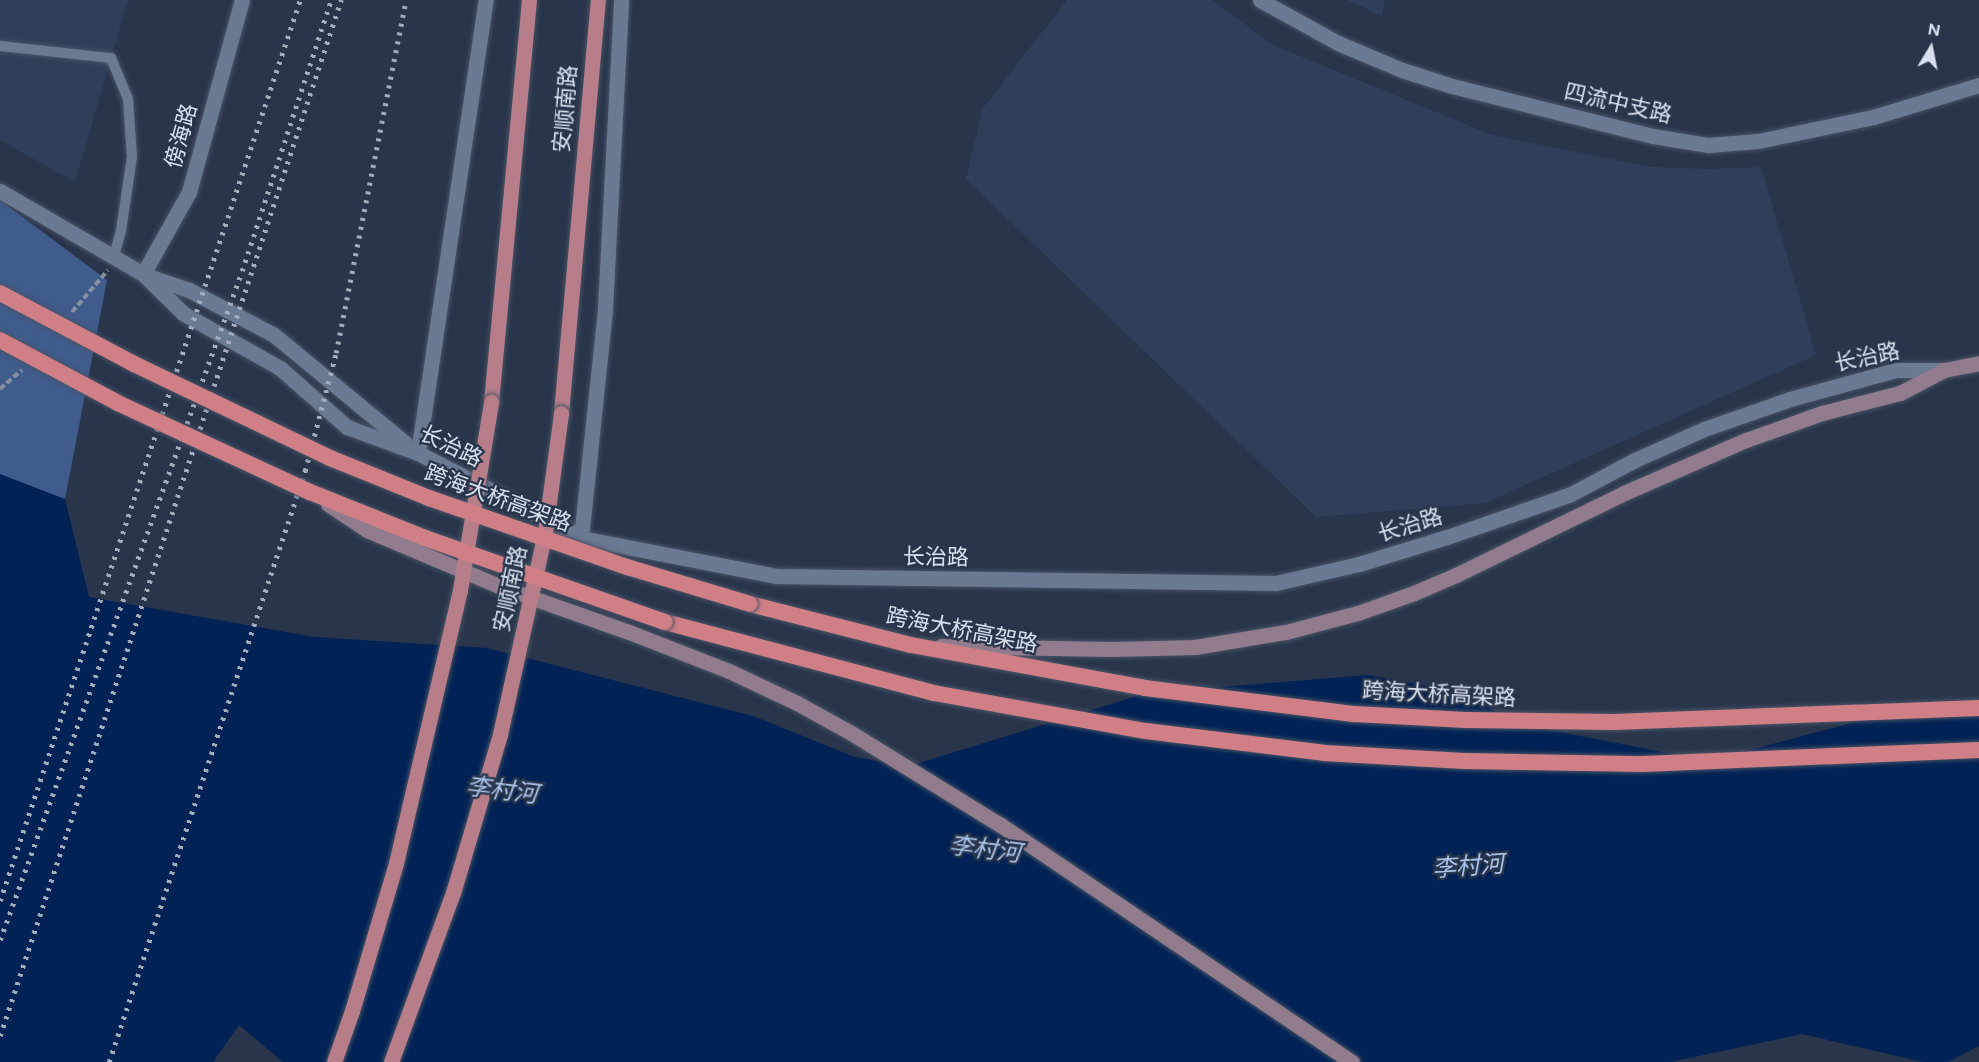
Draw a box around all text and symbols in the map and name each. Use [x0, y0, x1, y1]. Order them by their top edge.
north arrow [1901, 18, 1961, 78]
text: N [1926, 19, 1942, 40]
street label: 安顺南路 [548, 64, 582, 154]
street label: 四流中支路 [1561, 78, 1675, 128]
street label: 傍海路 [160, 101, 202, 171]
street label: 长治路 [1832, 337, 1902, 377]
street label: 长治路 [416, 420, 486, 472]
street label: 跨海大桥高架路 [421, 459, 575, 537]
street label: 长治路 [1375, 503, 1445, 547]
street label: 安顺南路 [488, 543, 532, 635]
street label: 长治路 [903, 543, 969, 571]
street label: 跨海大桥高架路 [884, 602, 1040, 658]
street label: 跨海大桥高架路 [1361, 677, 1517, 711]
water label: 李村河 [465, 771, 539, 809]
water label: 李村河 [948, 830, 1022, 868]
water label: 李村河 [1431, 849, 1505, 883]

